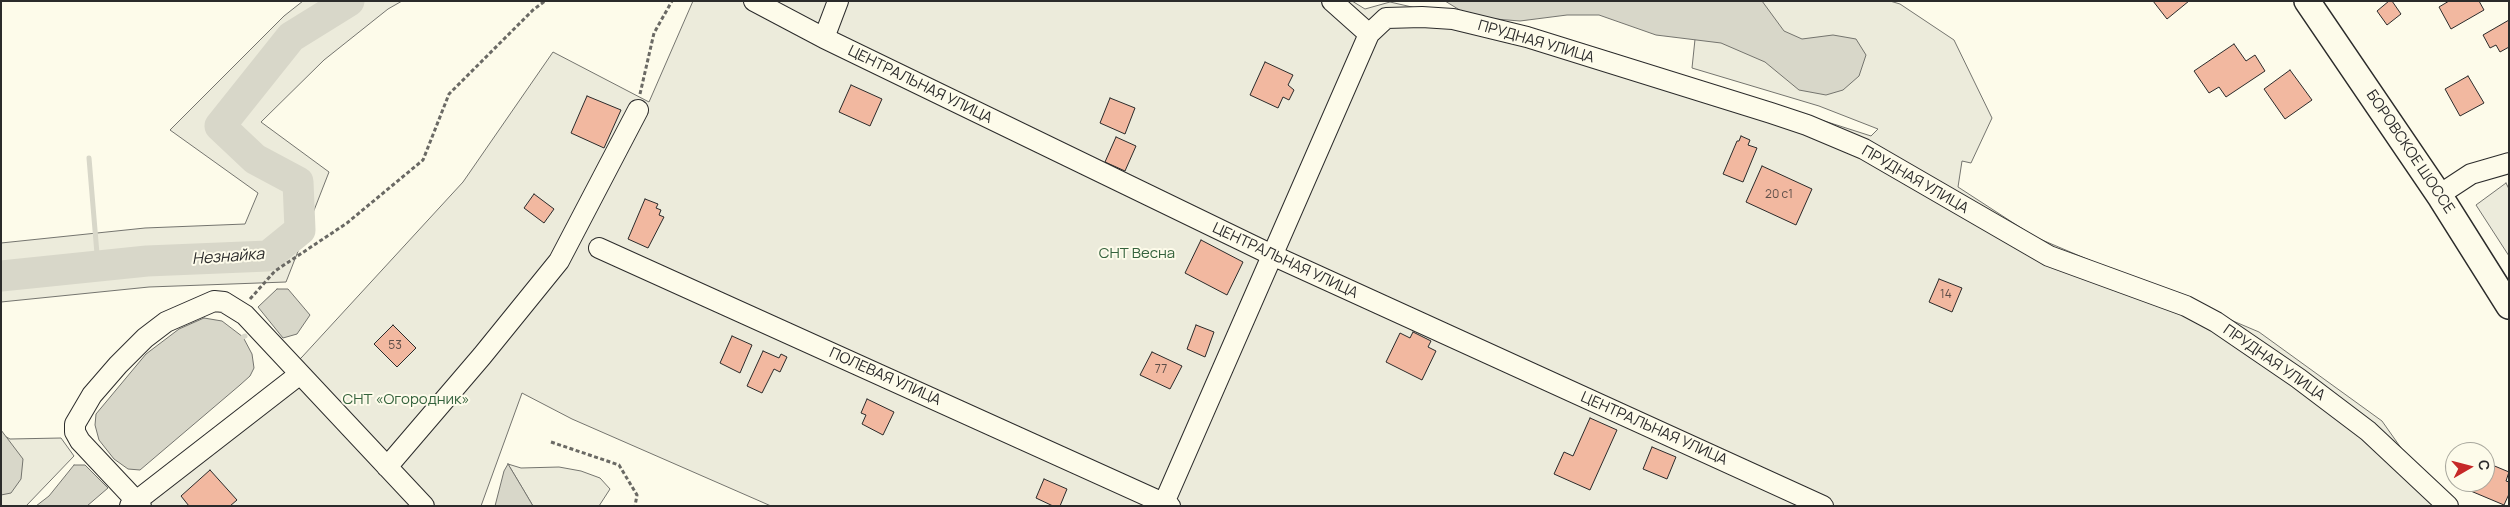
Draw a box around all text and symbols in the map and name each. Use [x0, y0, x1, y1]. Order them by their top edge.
street label: ПРУДНАЯ УЛИЦА [1476, 17, 1596, 67]
street label: ЦЕНТРАЛЬНАЯ УЛИЦА [845, 42, 995, 128]
street label: БОРОВСКОЕ ШОССЕ [2362, 87, 2458, 217]
street label: ПРУДНАЯ УЛИЦА [1858, 142, 1972, 218]
house number: 20 с1 [1765, 188, 1793, 202]
street label: ЦЕНТРАЛЬНАЯ УЛИЦА [1209, 219, 1361, 303]
water label: Незнайка [191, 245, 265, 269]
park label: СНТ Весна [1099, 245, 1175, 263]
house number: 14 [1940, 288, 1952, 302]
street label: ПРУДНАЯ УЛИЦА [2220, 321, 2328, 405]
house number: 53 [388, 339, 402, 353]
street label: ПОЛЕВАЯ УЛИЦА [826, 344, 944, 410]
house number: 77 [1155, 363, 1167, 377]
street label: ЦЕНТРАЛЬНАЯ УЛИЦА [1578, 389, 1730, 469]
park label: СНТ «Огородник» [342, 391, 470, 409]
north arrow [2445, 442, 2495, 492]
text: С [2474, 459, 2494, 471]

